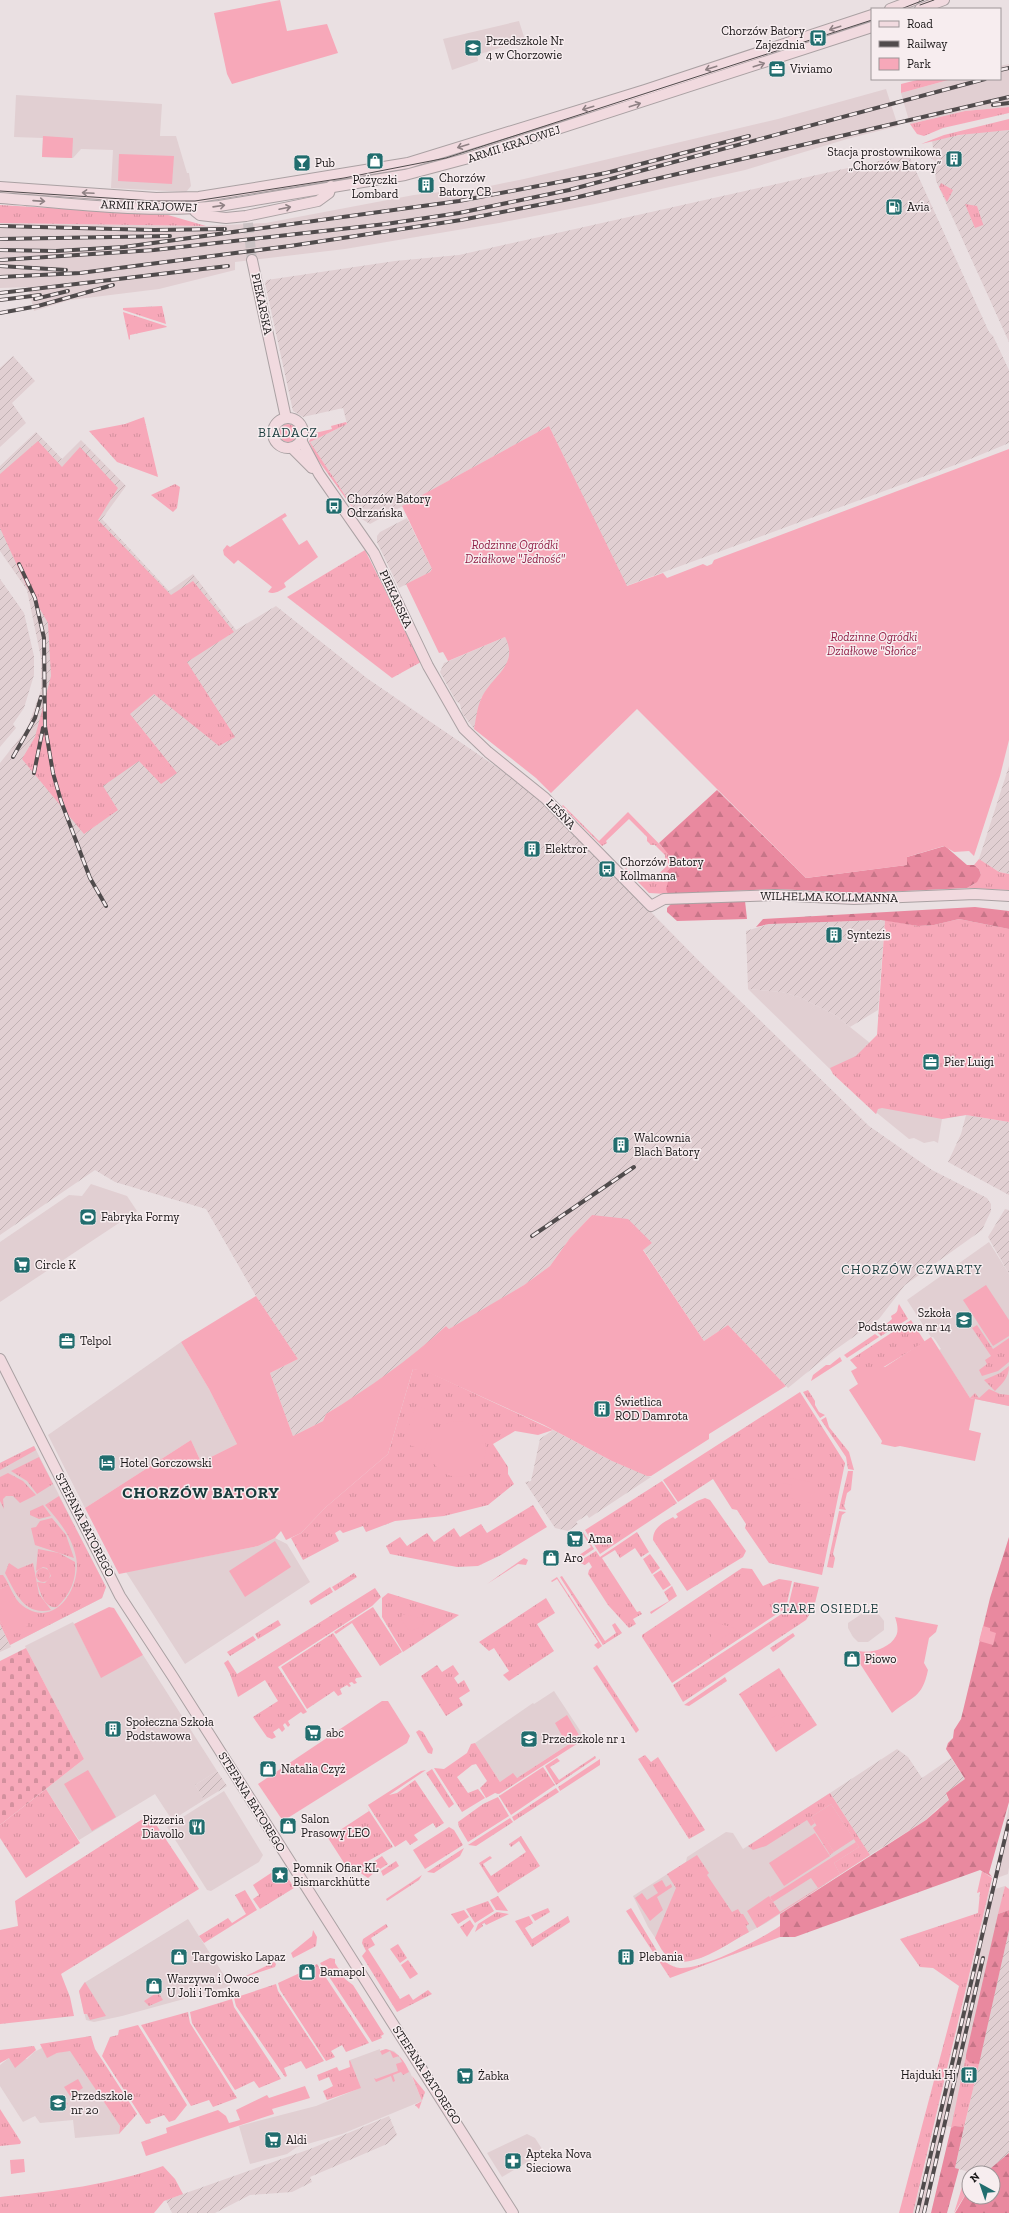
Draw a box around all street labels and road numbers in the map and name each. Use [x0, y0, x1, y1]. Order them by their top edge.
street label: ARMII KRAJOWEJ [466, 122, 563, 166]
street label: ARMII KRAJOWEJ [100, 197, 198, 215]
street label: PIEKARSKA [249, 272, 275, 336]
street label: PIEKARSKA [376, 568, 416, 630]
street label: LEŚNA [543, 795, 580, 832]
street label: WILHELMA KOLLMANNA [760, 889, 898, 905]
street label: STEFANA BATOREGO [53, 1471, 117, 1580]
street label: STEFANA BATOREGO [216, 1749, 289, 1855]
street label: STEFANA BATOREGO [390, 2023, 464, 2127]

